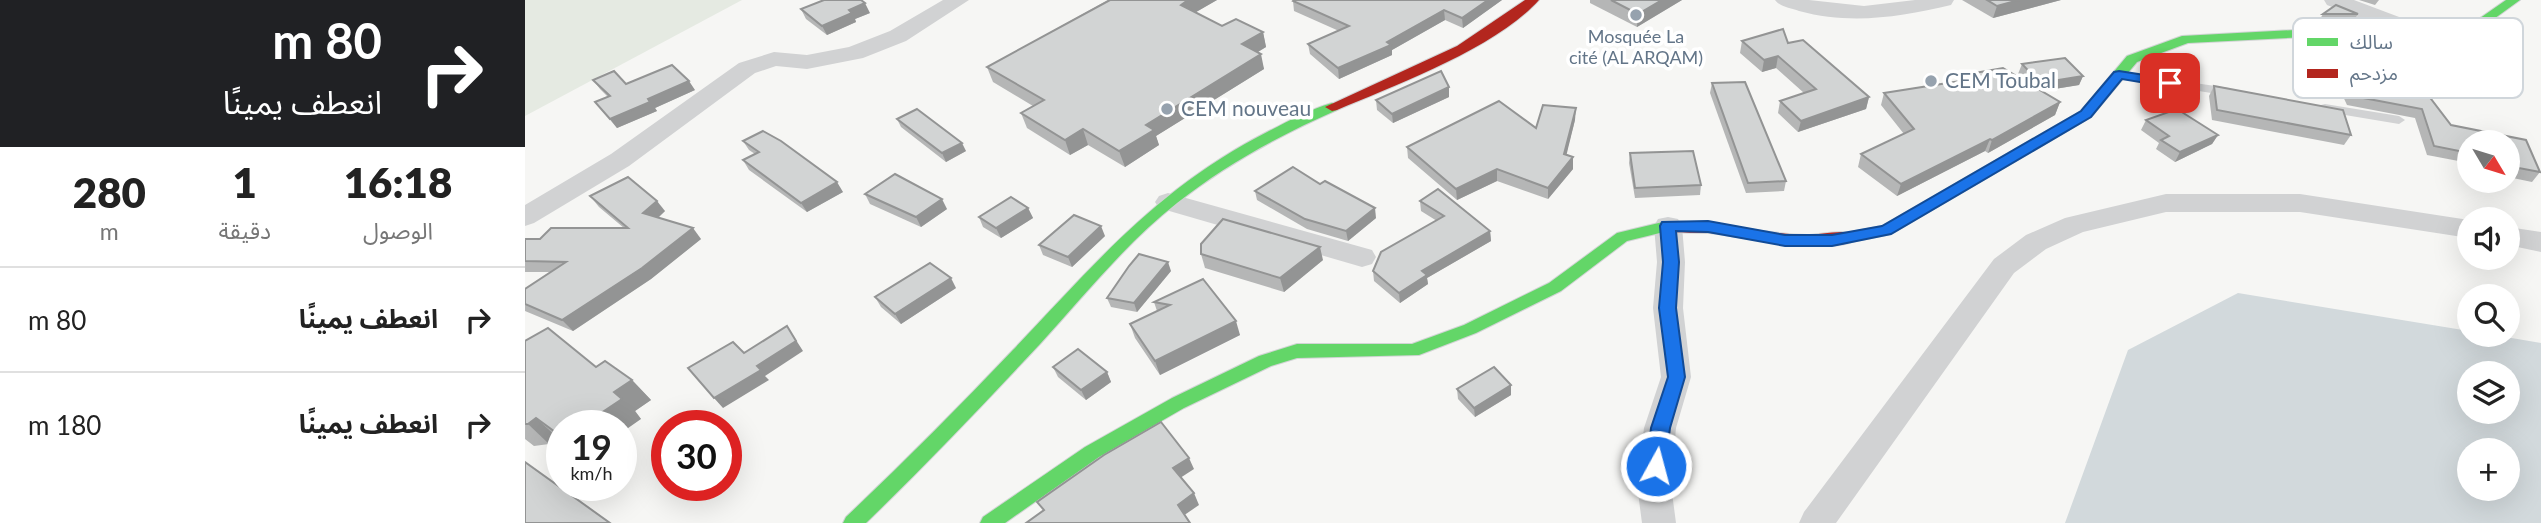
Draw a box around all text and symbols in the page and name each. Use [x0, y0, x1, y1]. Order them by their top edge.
marker: Mosquée La cité (AL ARQAM) [1628, 7, 1644, 23]
text: 80 m [272, 11, 382, 69]
legend [2293, 18, 2523, 98]
place label: Mosquée La cité (AL ARQAM) [1569, 25, 1703, 68]
icon: right [406, 28, 497, 119]
text: سالك [2350, 30, 2393, 53]
pin [2140, 53, 2200, 113]
text: مزدحم [2350, 61, 2398, 88]
icon: arrive [2151, 64, 2189, 102]
place label: CEM Toubal [1945, 67, 2056, 92]
marker: CEM Toubal [1923, 73, 1939, 89]
text: انعطف يمينًا [223, 82, 382, 121]
place label: CEM nouveau [1181, 95, 1311, 120]
marker: CEM nouveau [1159, 101, 1175, 117]
north arrow [2457, 130, 2520, 192]
map controls [2457, 130, 2520, 501]
text: 1 [233, 157, 257, 207]
text: 16:18 [344, 157, 452, 207]
text: 280 [73, 167, 146, 217]
button: sound [2457, 207, 2520, 270]
text: دقيقة [219, 216, 271, 244]
text: الوصول [363, 216, 433, 244]
text: m [100, 217, 119, 245]
button: search [2457, 284, 2520, 347]
icon: right [459, 301, 497, 339]
text: انعطف يمينًا [299, 302, 438, 334]
text: 80 m [28, 304, 86, 336]
button: layers [2457, 361, 2520, 424]
icon: right [459, 406, 497, 444]
text: انعطف يمينًا [299, 407, 438, 439]
text: 180 m [28, 409, 101, 441]
speed limit sign: 30 [651, 410, 742, 501]
text: 19 [571, 425, 612, 467]
position arrow [1619, 429, 1693, 503]
button: + [2457, 438, 2520, 501]
text: km/h [570, 462, 613, 484]

